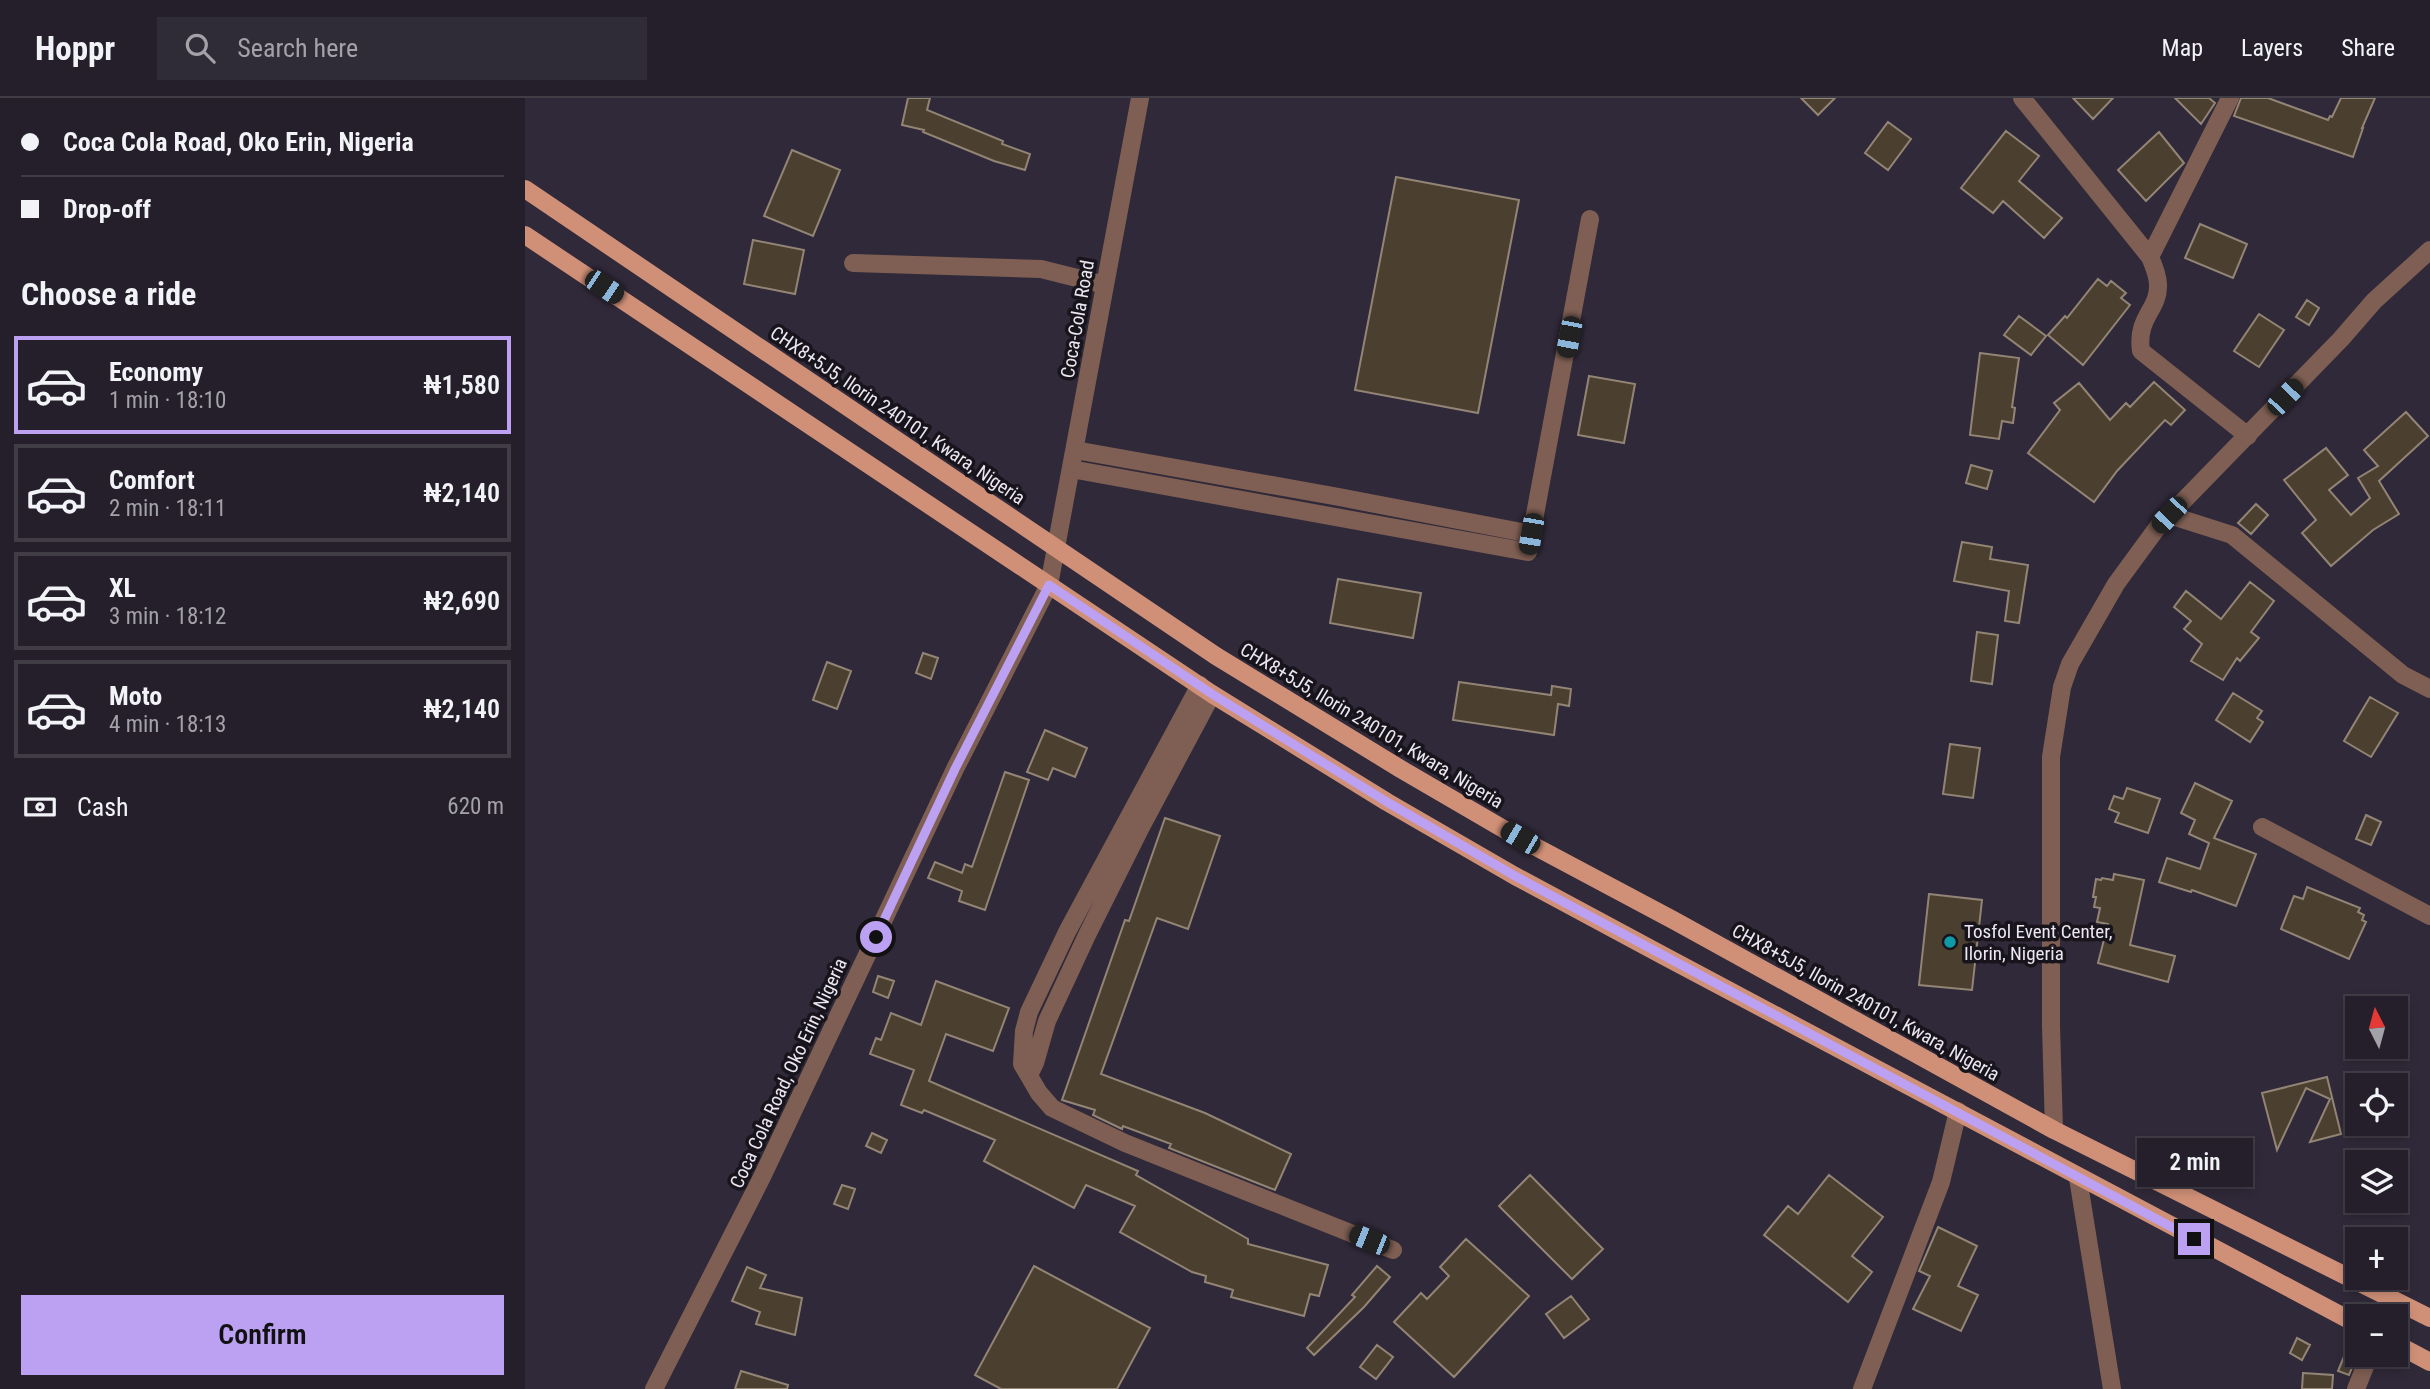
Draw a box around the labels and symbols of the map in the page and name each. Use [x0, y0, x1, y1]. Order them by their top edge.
street label: Coca-Cola Road [1056, 258, 1099, 380]
car [581, 267, 628, 307]
car [1555, 314, 1584, 360]
street label: CHX8+5J5, Ilorin 240101, Kwara, Nigeria [766, 321, 1029, 509]
car [2263, 375, 2308, 419]
car [2147, 492, 2192, 538]
car [1518, 511, 1545, 557]
street label: CHX8+5J5, Ilorin 240101, Kwara, Nigeria [1236, 638, 1507, 813]
car [1497, 818, 1544, 858]
street label: CHX8+5J5, Ilorin 240101, Kwara, Nigeria [1728, 919, 2004, 1086]
place label: Tosfol Event Center, Ilorin, Nigeria [1964, 920, 2113, 965]
route start [860, 921, 892, 953]
marker: Tosfol Event Center, Ilorin, Nigeria [1942, 934, 1958, 950]
street label: Coca Cola Road, Oko Erin, Nigeria [725, 954, 852, 1192]
north arrow [2345, 996, 2408, 1059]
callout: 2 min [2136, 1138, 2252, 1186]
car [1346, 1222, 1393, 1258]
route end [2178, 1223, 2210, 1255]

